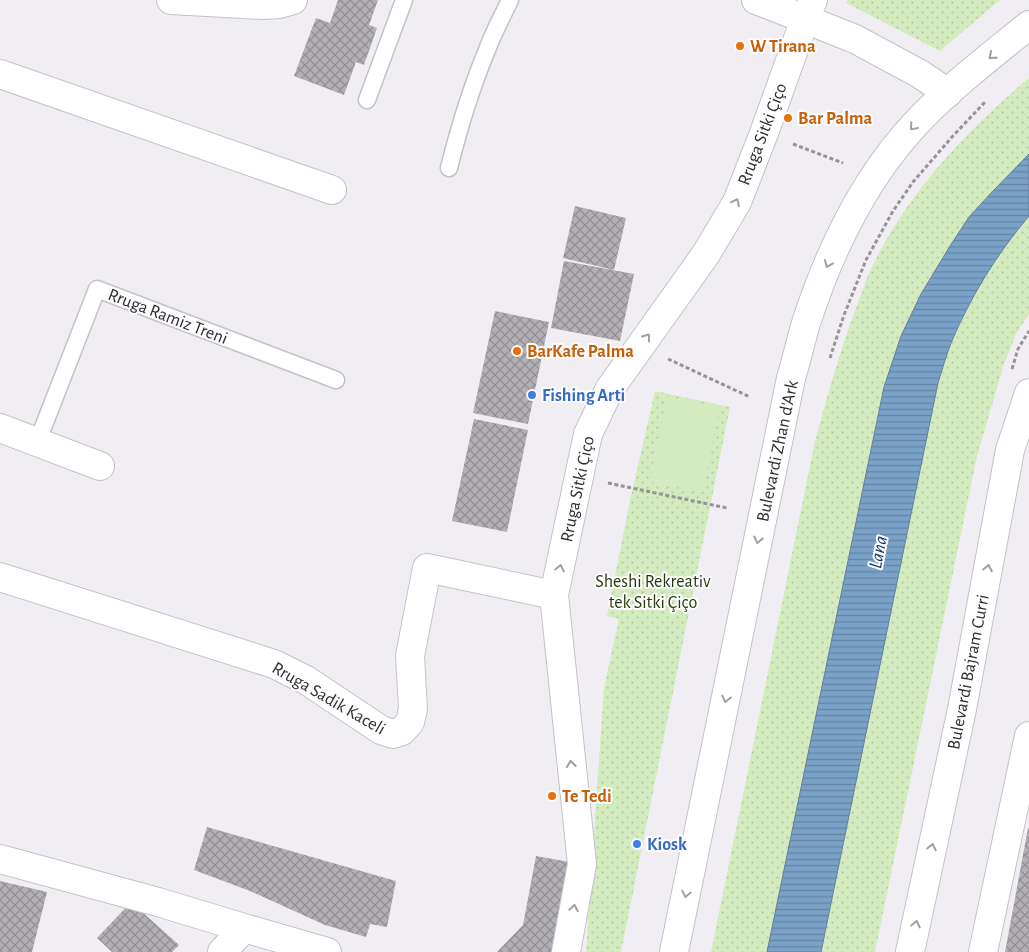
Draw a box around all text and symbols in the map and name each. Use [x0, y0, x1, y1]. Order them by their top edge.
place label: W Tirana [750, 38, 816, 56]
marker: W Tirana [734, 40, 746, 52]
one-way arrow [988, 50, 997, 59]
street label: Rruga Sitki Çiço [735, 81, 791, 188]
place label: Bar Palma [798, 110, 872, 128]
marker: Bar Palma [782, 112, 794, 124]
one-way arrow [910, 121, 919, 130]
one-way arrow [730, 198, 740, 207]
one-way arrow [823, 259, 834, 268]
street label: Rruga Ramiz Treni [105, 286, 230, 348]
one-way arrow [641, 333, 650, 343]
place label: BarKafe Palma [527, 343, 634, 361]
marker: BarKafe Palma [511, 345, 523, 357]
street label: Bulevardi Zhan d'Ark [754, 378, 802, 524]
place label: Fishing Arti [542, 387, 625, 405]
marker: Fishing Arti [526, 389, 538, 401]
street label: Rruga Sitki Çiço [558, 434, 598, 544]
water label: Lana [866, 534, 891, 570]
one-way arrow [753, 536, 764, 544]
one-way arrow [554, 563, 565, 572]
one-way arrow [982, 564, 993, 572]
park label: Sheshi Rekreativ tek Sitki Çiço [595, 573, 711, 612]
street label: Bulevardi Bajram Curri [945, 593, 993, 751]
street label: Rruga Sadik Kaceli [269, 659, 388, 739]
one-way arrow [721, 695, 731, 704]
one-way arrow [566, 759, 577, 767]
place label: Te Tedi [562, 788, 612, 806]
marker: Te Tedi [546, 790, 558, 802]
place label: Kiosk [647, 836, 687, 854]
marker: Kiosk [631, 838, 643, 850]
one-way arrow [926, 843, 937, 852]
one-way arrow [681, 889, 692, 898]
one-way arrow [568, 904, 578, 913]
one-way arrow [910, 919, 921, 928]

